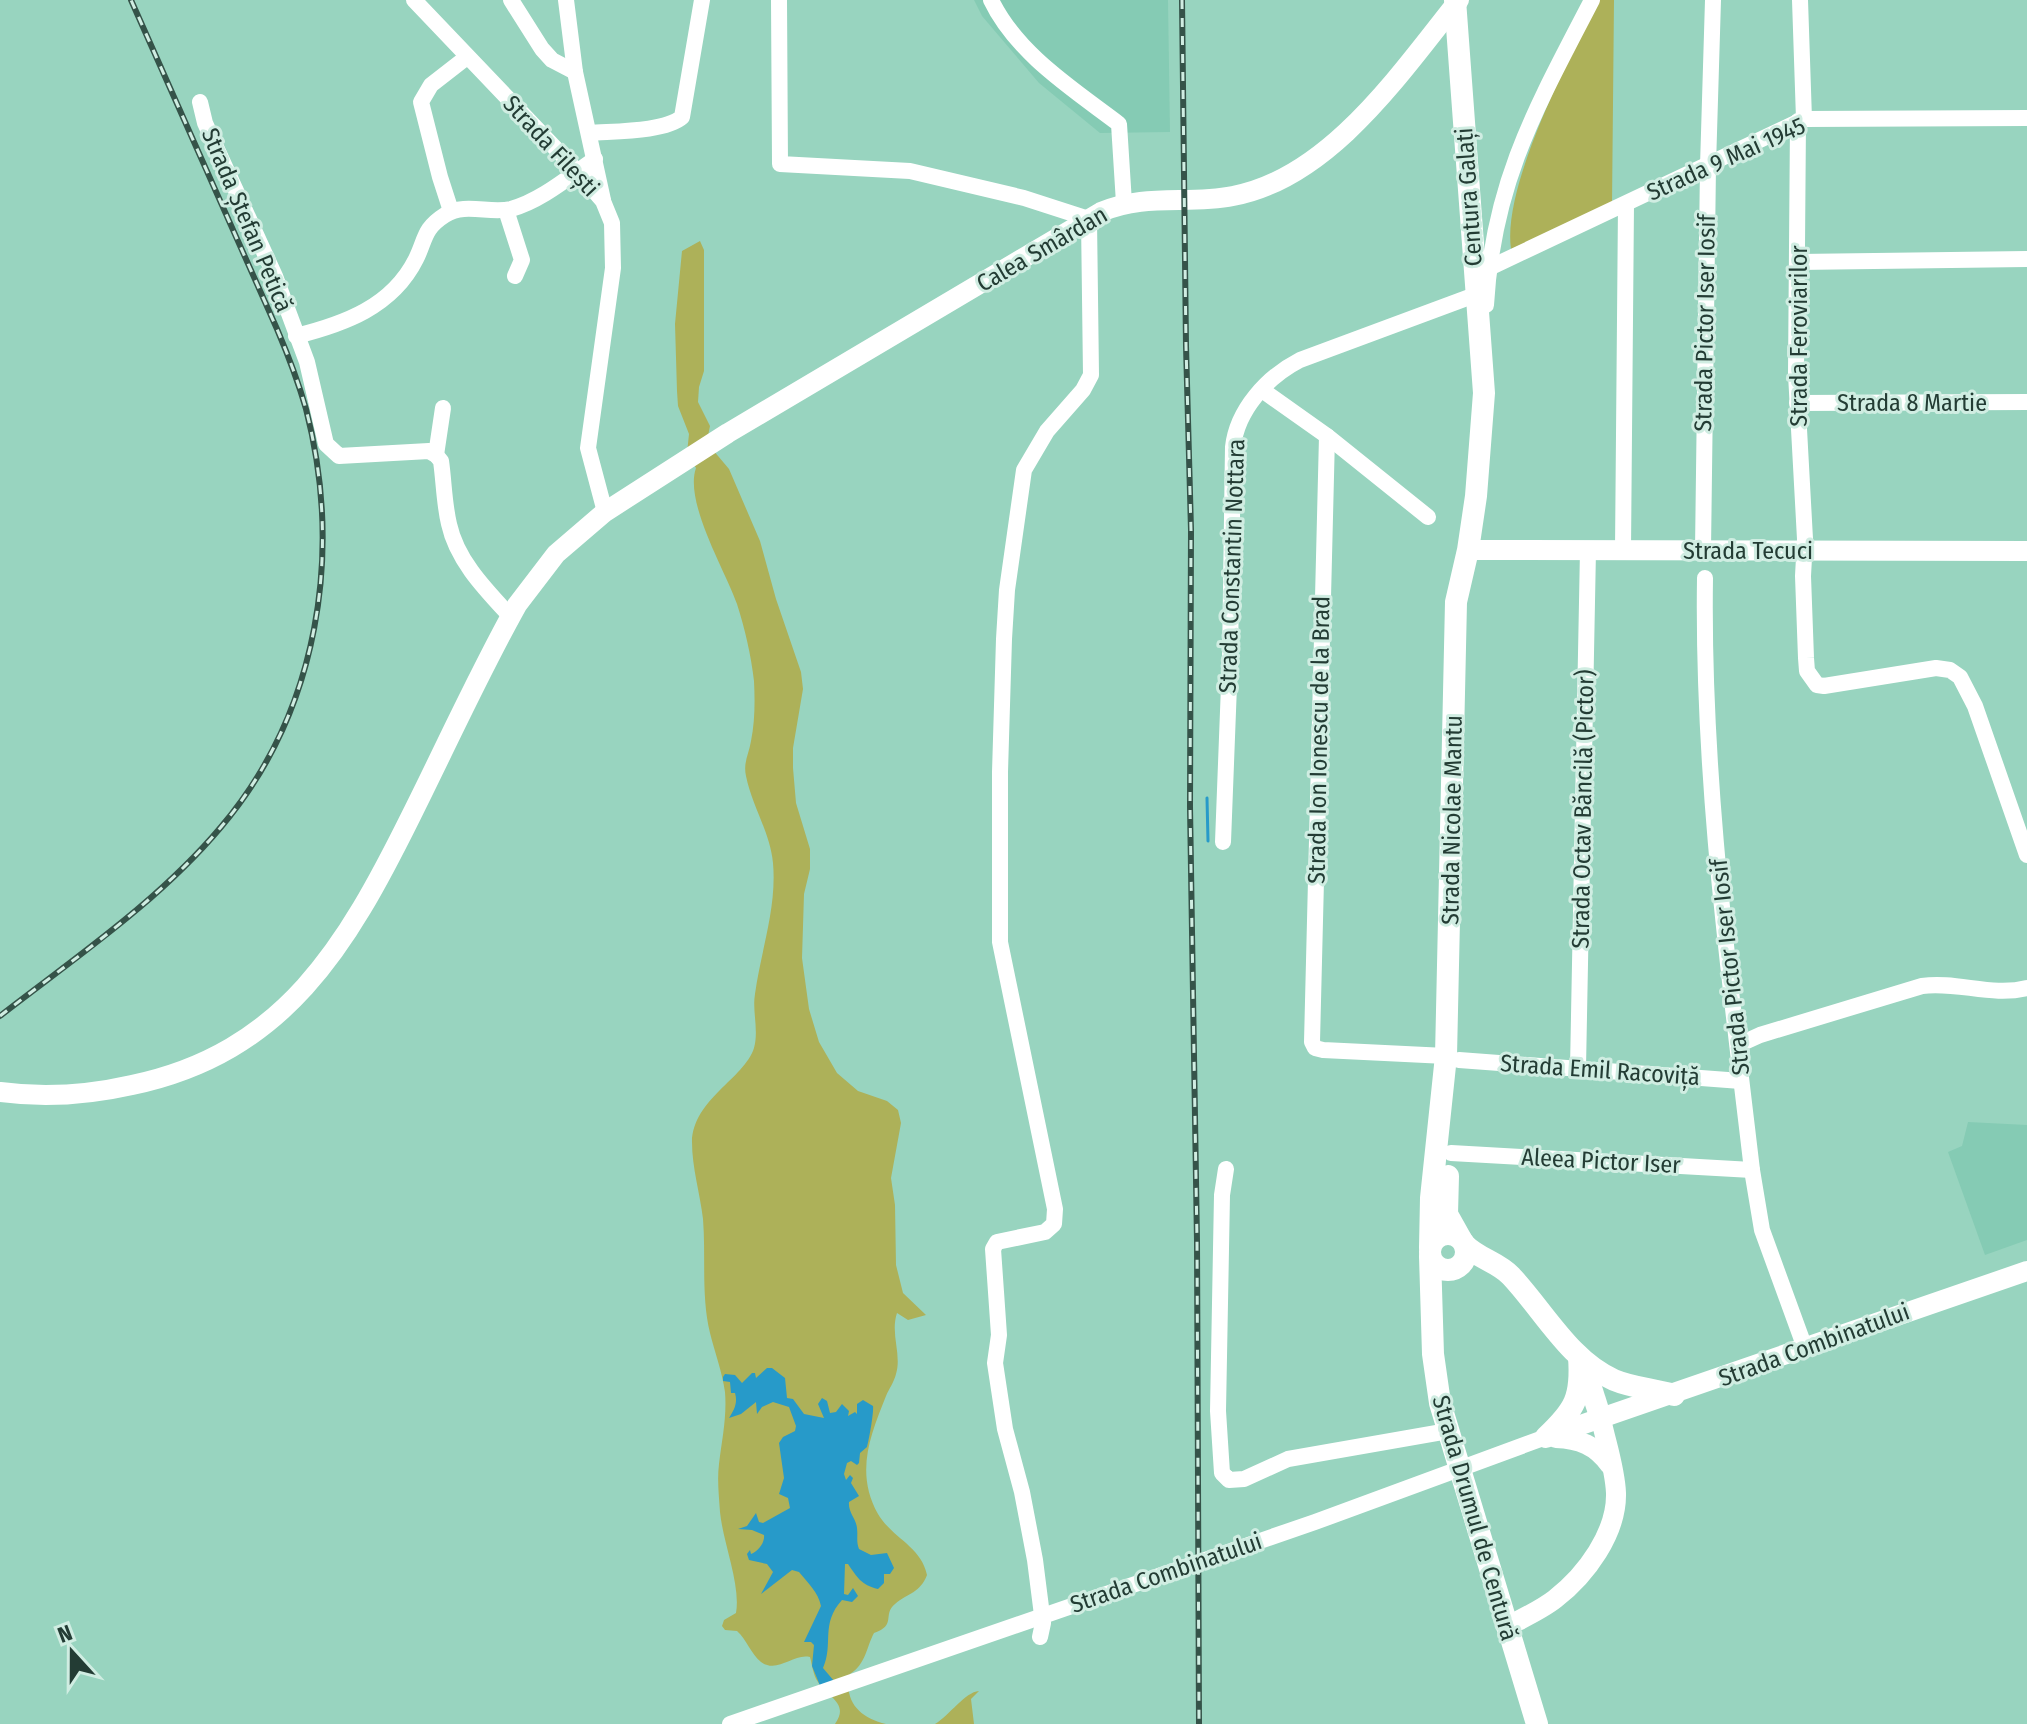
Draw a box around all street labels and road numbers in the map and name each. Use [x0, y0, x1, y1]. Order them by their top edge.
street label: Strada Filești [497, 90, 605, 203]
street label: Strada 9 Mai 1945 [1642, 112, 1810, 206]
street label: Strada Ștefan Petică [195, 124, 298, 316]
street label: Centura Galați [1450, 127, 1489, 267]
street label: Calea Smârdan [972, 200, 1112, 298]
street label: Strada Pictor Iser Iosif [1689, 212, 1721, 432]
street label: Strada Feroviarilor [1785, 245, 1813, 427]
street label: Strada 8 Martie [1837, 389, 1987, 417]
street label: Strada Constantin Nottara [1214, 438, 1250, 694]
street label: Strada Tecuci [1683, 537, 1813, 565]
street label: Strada Ion Ionescu de la Brad [1302, 596, 1336, 884]
street label: Strada Octav Băncilă (Pictor) [1567, 669, 1599, 949]
street label: Strada Nicolae Mantu [1436, 715, 1468, 925]
street label: Strada Pictor Iser Iosif [1705, 856, 1755, 1077]
street label: Strada Emil Racoviță [1499, 1049, 1701, 1092]
street label: Aleea Pictor Iser [1521, 1143, 1682, 1179]
street label: Strada Combinatului [1715, 1298, 1913, 1392]
street label: Strada Drumul de Centură [1427, 1392, 1523, 1644]
street label: Strada Combinatului [1067, 1527, 1265, 1619]

